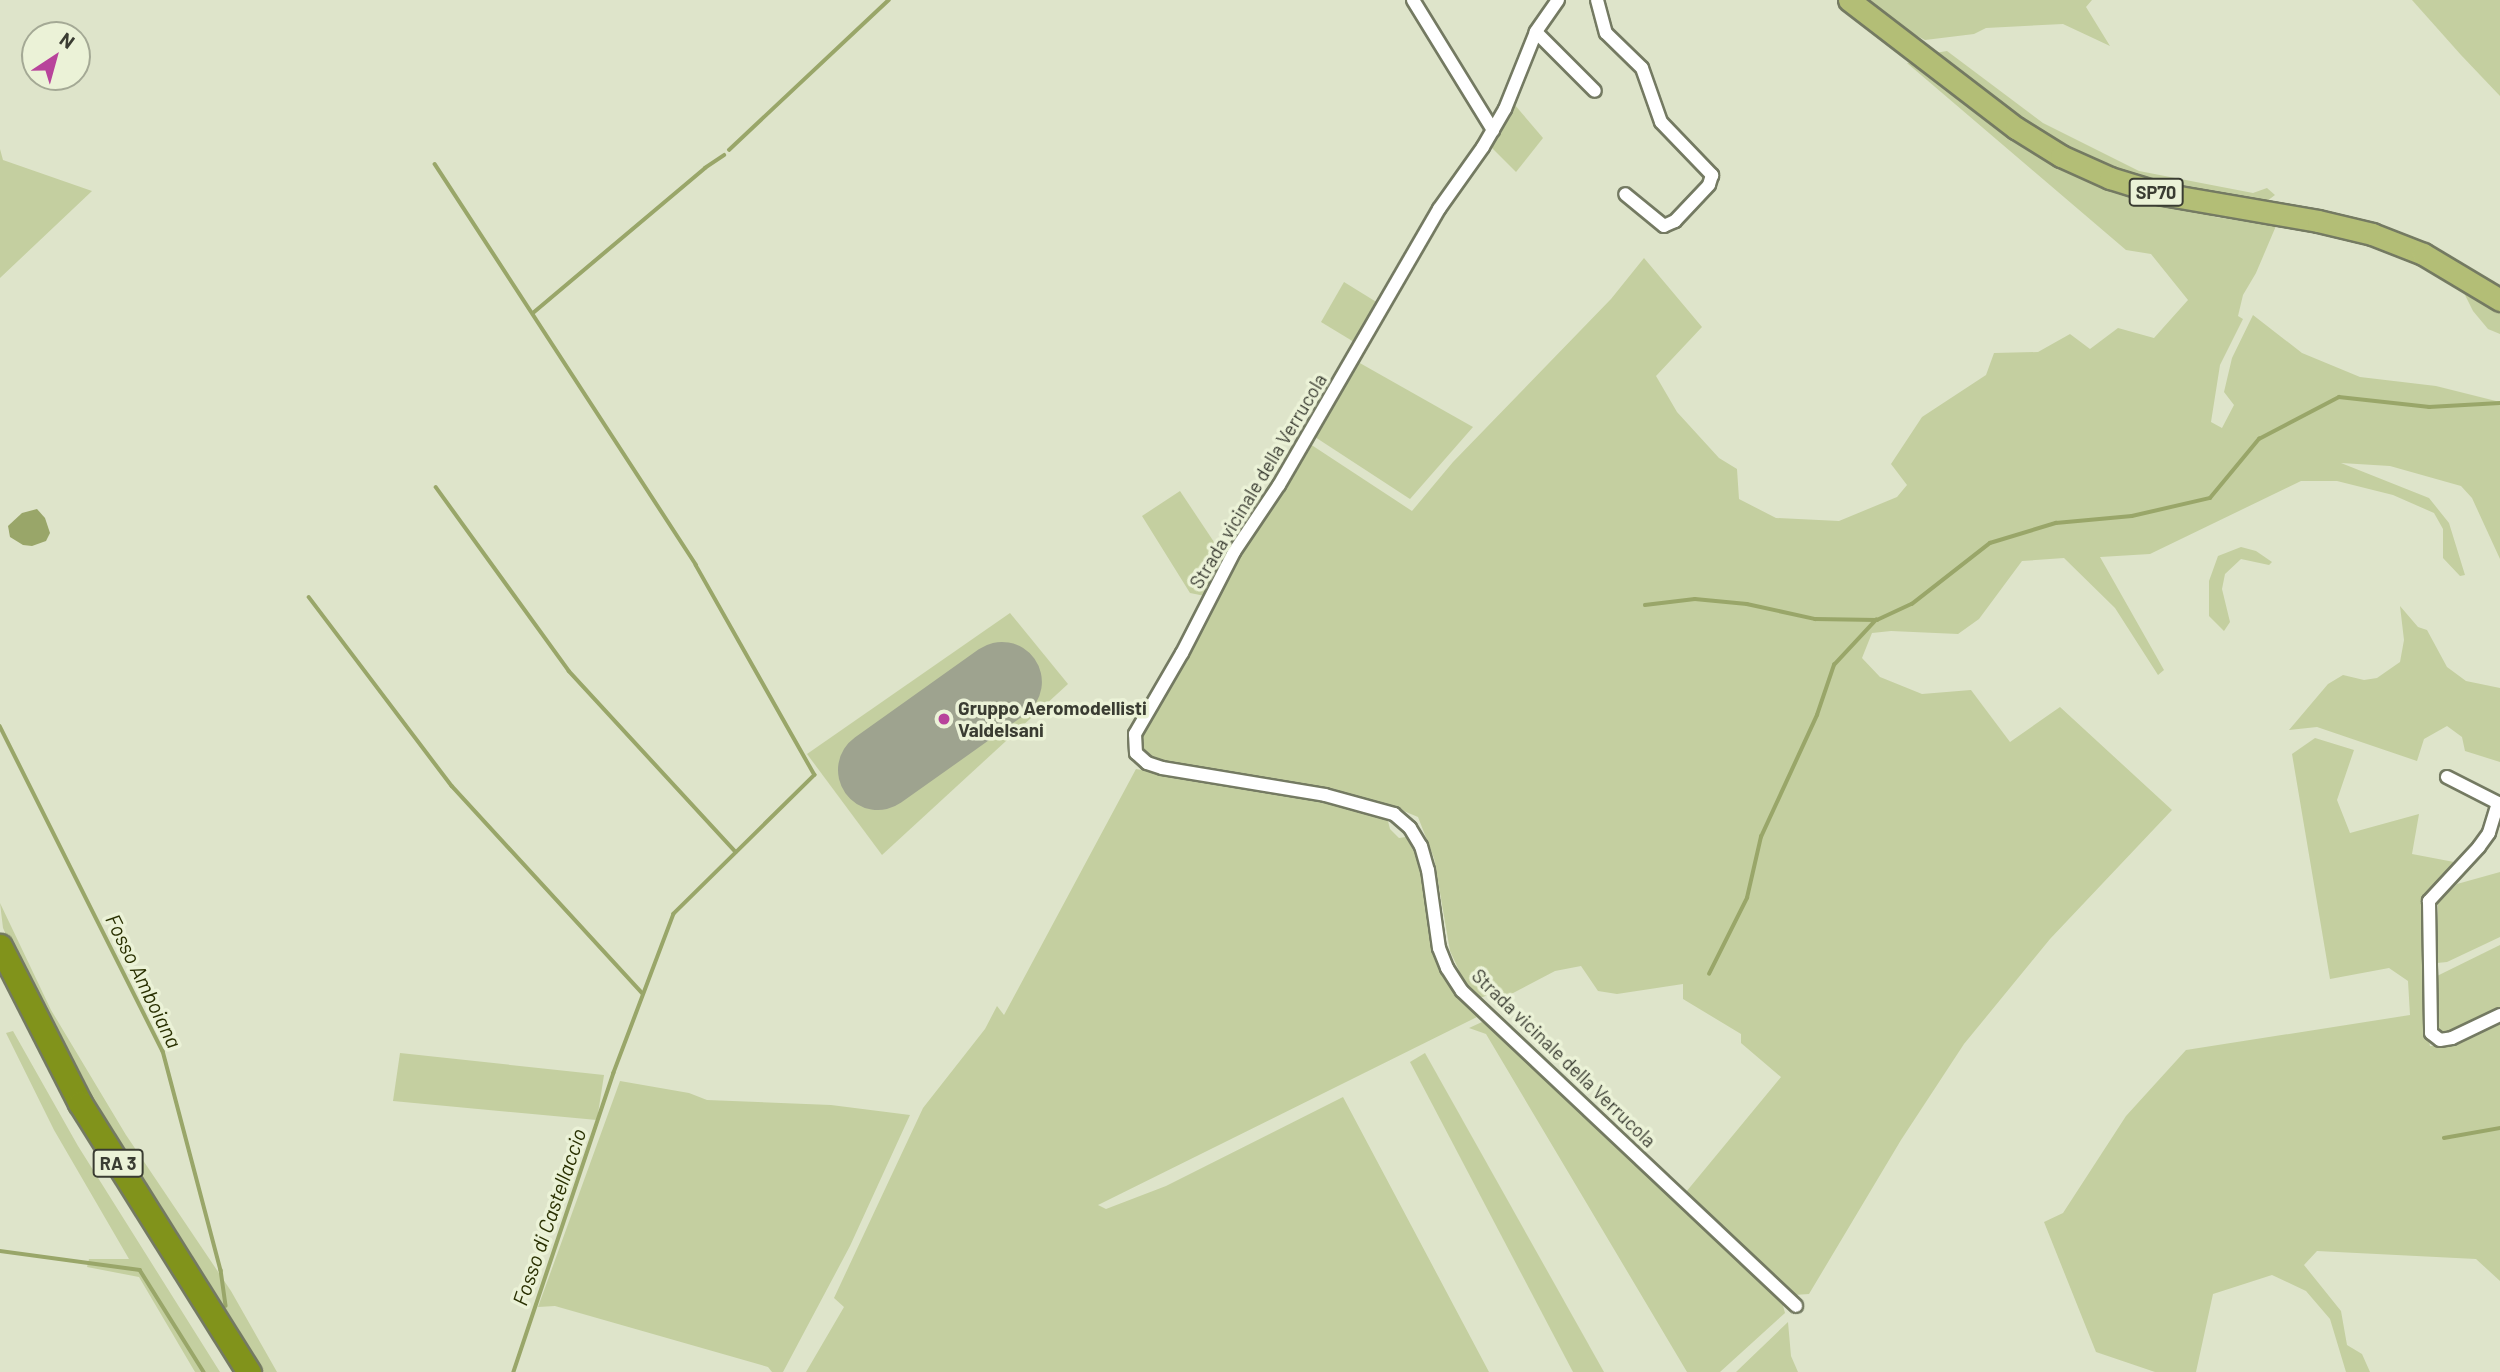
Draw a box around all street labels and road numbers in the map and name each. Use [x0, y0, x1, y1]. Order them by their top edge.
road number: SP70 [2128, 177, 2184, 206]
street label: Strada vicinale della Verrucola [1185, 369, 1331, 593]
street label: Strada vicinale della Verrucola [1467, 964, 1661, 1152]
road number: RA 3 [92, 1148, 144, 1178]

